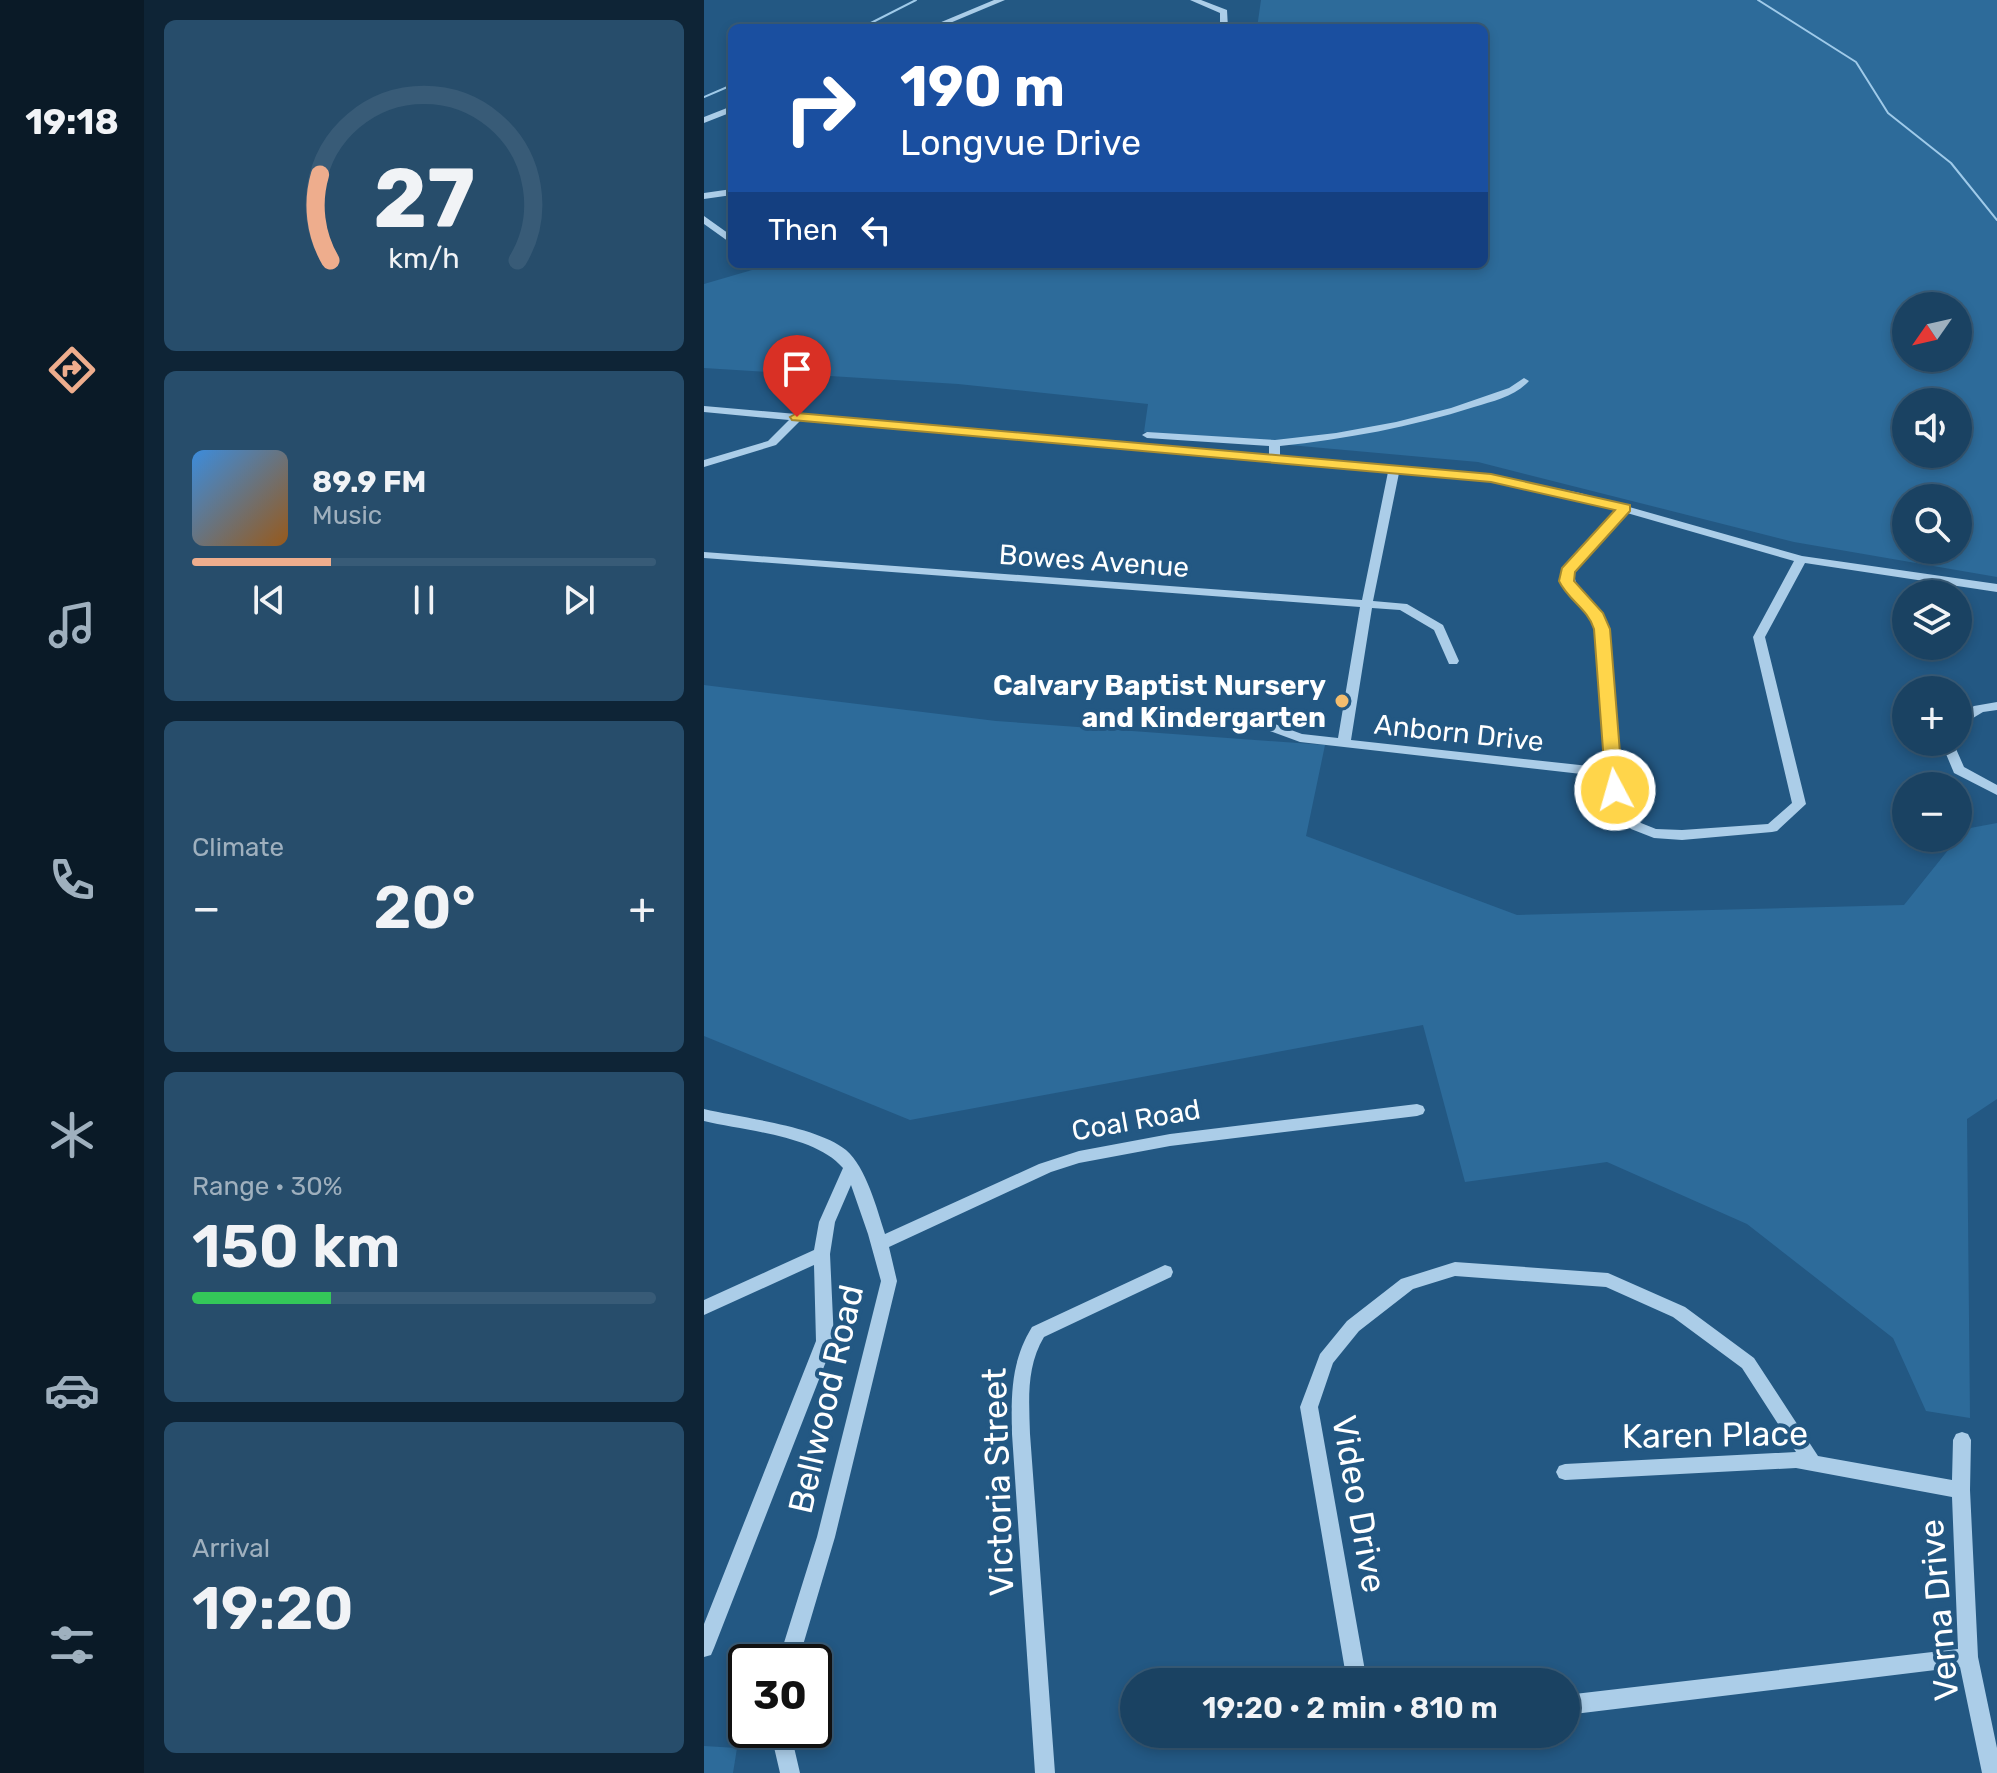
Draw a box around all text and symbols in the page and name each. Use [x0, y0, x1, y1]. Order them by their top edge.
text: 190 m [900, 54, 1065, 120]
icon: right [768, 56, 872, 160]
text: 19:18 [25, 100, 119, 143]
text: Longvue Drive [900, 121, 1141, 164]
text: 27 [373, 149, 475, 248]
icon: left [854, 208, 898, 252]
text: Then [768, 212, 838, 248]
text: km/h [388, 241, 460, 275]
north arrow [1892, 292, 1972, 372]
map controls [1892, 292, 1972, 852]
pin [763, 335, 831, 417]
icon: directions [44, 342, 100, 398]
icon: arrive [775, 347, 819, 391]
button: sound [1892, 388, 1972, 468]
text: 89.9 FM [312, 464, 426, 500]
button: search [1892, 484, 1972, 564]
text: Music [312, 500, 382, 531]
street label: Bowes Avenue [998, 538, 1190, 584]
icon: previous [247, 578, 291, 622]
icon: pause [402, 578, 446, 622]
icon: next [557, 578, 601, 622]
button: layers [1892, 580, 1972, 660]
icon: music [44, 597, 100, 653]
place label: Calvary Baptist Nursery and Kindergarten [993, 669, 1326, 734]
button: + [1892, 676, 1972, 756]
marker: Calvary Baptist Nursery and Kindergarten [1333, 692, 1351, 710]
street label: Anborn Drive [1373, 708, 1545, 758]
position arrow [1573, 748, 1657, 832]
button: − [1892, 772, 1972, 852]
text: Climate [192, 832, 284, 863]
icon: phone [44, 852, 100, 908]
text: 20° [373, 872, 476, 943]
text: − [192, 882, 221, 934]
text: + [629, 882, 656, 934]
street label: Coal Road [1069, 1092, 1203, 1148]
icon: climate [44, 1107, 100, 1163]
text: Range · 30% [192, 1171, 342, 1202]
text: 150 km [192, 1211, 401, 1282]
street label: Bellwood Road [780, 1281, 872, 1517]
icon: car [44, 1362, 100, 1418]
street label: Victoria Street [974, 1367, 1022, 1597]
street label: Video Drive [1323, 1412, 1395, 1596]
street label: Karen Place [1622, 1413, 1808, 1457]
street label: Verna Drive [1911, 1518, 1967, 1702]
text: Arrival [192, 1533, 270, 1564]
text: 19:20 [192, 1573, 354, 1644]
icon: filters [44, 1617, 100, 1673]
speed limit sign: 30 [728, 1644, 832, 1748]
text: 19:20 · 2 min · 810 m [1202, 1690, 1498, 1726]

